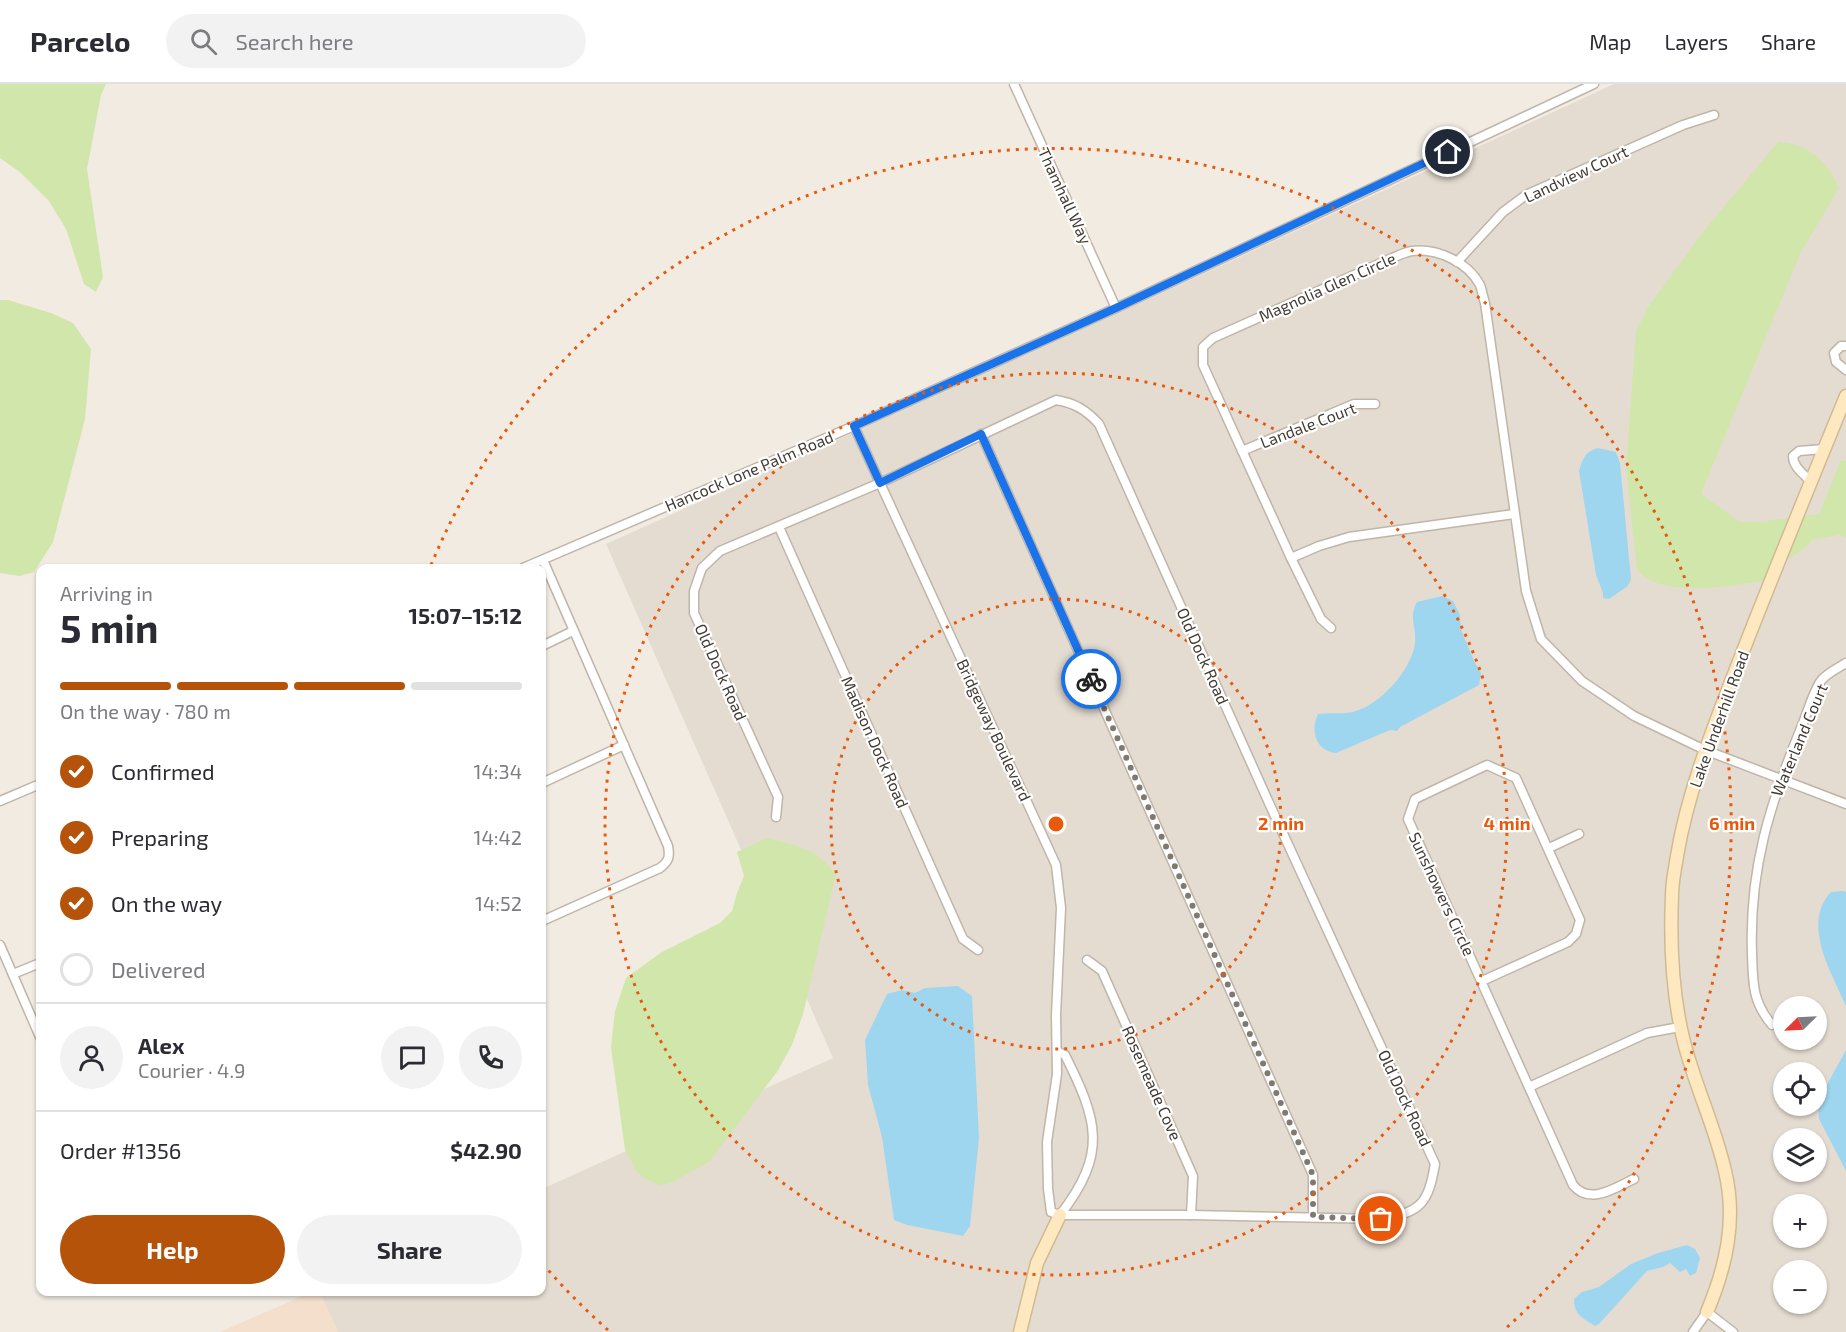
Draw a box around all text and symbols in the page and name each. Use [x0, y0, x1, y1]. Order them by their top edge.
search box [166, 14, 586, 68]
text: Parcelo [30, 24, 130, 58]
icon: search [187, 25, 220, 58]
text: Search here [235, 28, 354, 54]
text: Map [1589, 29, 1631, 54]
text: Layers [1664, 29, 1728, 54]
text: Share [1761, 29, 1816, 54]
pin [1422, 126, 1473, 177]
icon: home [1431, 135, 1464, 168]
street label: Landview Court [1521, 141, 1631, 206]
street label: Thamhall Way [1035, 145, 1096, 247]
street label: Magnolia Glen Circle [1255, 248, 1398, 325]
street label: Landale Court [1257, 398, 1358, 452]
street label: Hancock Lone Palm Road [662, 426, 836, 515]
text: Arriving in [60, 581, 153, 605]
text: 15:07–15:12 [408, 602, 522, 628]
text: 5 min [60, 604, 159, 651]
street label: Old Dock Road [1174, 604, 1233, 707]
street label: Old Dock Road [692, 620, 751, 723]
street label: Lake Underhill Road [1685, 648, 1752, 790]
courier [1061, 649, 1121, 709]
street label: Bridgeway Boulevard [953, 656, 1036, 804]
icon: bike [1075, 663, 1108, 696]
street label: Madison Dock Road [838, 673, 913, 811]
street label: Waterland Court [1766, 681, 1831, 799]
text: On the way · 780 m [60, 699, 231, 723]
icon: check [60, 755, 93, 788]
text: Confirmed [111, 758, 215, 784]
text: 14:34 [474, 759, 522, 783]
text: 2 min [1258, 812, 1304, 834]
text: 4 min [1484, 812, 1531, 834]
text: 6 min [1709, 812, 1755, 834]
centre of rings [1046, 814, 1066, 834]
icon: check [60, 821, 93, 854]
text: Preparing [111, 824, 209, 850]
text: 14:42 [473, 825, 522, 849]
street label: Sunshowers Circle [1405, 829, 1479, 959]
icon: check [60, 887, 93, 920]
text: On the way [111, 890, 222, 916]
text: 14:52 [475, 891, 522, 915]
text: Delivered [111, 956, 206, 982]
north arrow [1773, 996, 1827, 1050]
map controls [1773, 996, 1827, 1314]
street label: Rosemeade Cove [1119, 1023, 1186, 1143]
button: person [60, 1026, 123, 1089]
button: chat [381, 1026, 444, 1089]
button: phone [459, 1026, 522, 1089]
text: Alex [138, 1032, 184, 1058]
street label: Old Dock Road [1375, 1047, 1436, 1149]
text: Courier · 4.9 [138, 1058, 245, 1082]
button: locate [1773, 1062, 1827, 1116]
button: layers [1773, 1128, 1827, 1182]
text: Order #1356 [60, 1137, 181, 1163]
text: $42.90 [450, 1137, 522, 1163]
pin [1355, 1193, 1406, 1244]
button: + [1773, 1194, 1827, 1248]
icon: bag [1364, 1202, 1397, 1235]
button: Help [60, 1215, 285, 1284]
button: Share [297, 1215, 522, 1284]
button: − [1773, 1260, 1827, 1314]

